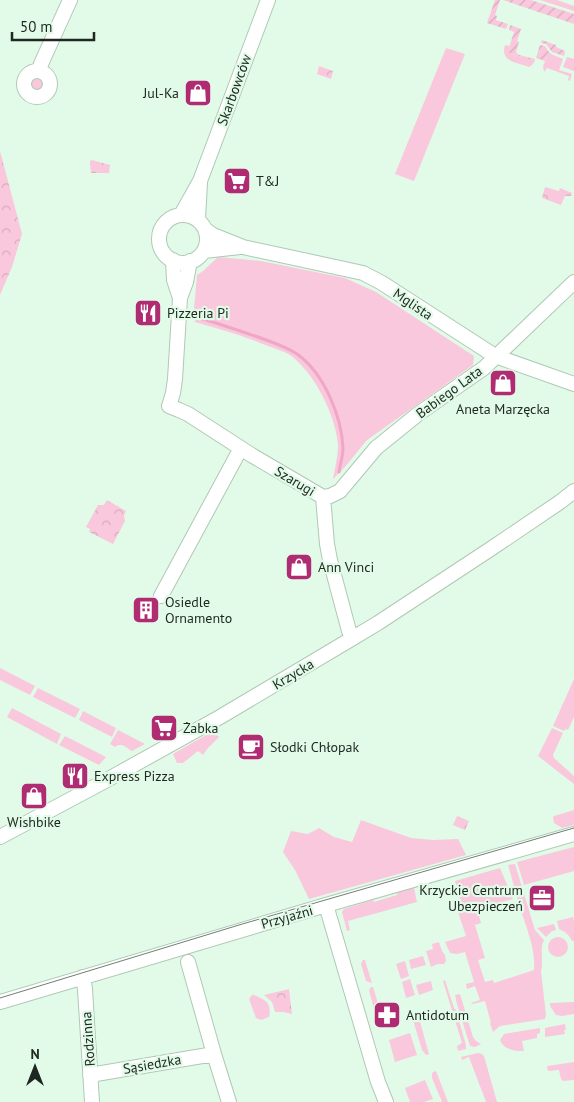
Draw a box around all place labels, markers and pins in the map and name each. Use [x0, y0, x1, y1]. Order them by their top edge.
shop icon: Jul-Ka [183, 78, 213, 108]
place label: Jul-Ka [142, 84, 179, 102]
supermarket icon: T&J [222, 166, 252, 196]
place label: T&J [256, 172, 279, 190]
restaurant icon: Pizzeria Pi [133, 298, 163, 328]
place label: Pizzeria Pi [167, 304, 229, 322]
shop icon: Aneta Marzęcka [488, 368, 518, 398]
place label: Aneta Marzęcka [456, 400, 550, 418]
shop icon: Ann Vinci [284, 552, 314, 582]
place label: Ann Vinci [318, 558, 374, 576]
place label: Osiedle Ornamento [165, 593, 232, 627]
building icon: Osiedle Ornamento [131, 595, 161, 625]
supermarket icon: Żabka [149, 713, 179, 743]
place label: Żabka [183, 719, 219, 737]
cafe icon: Słodki Chłopak [236, 732, 266, 762]
place label: Słodki Chłopak [270, 738, 360, 756]
restaurant icon: Express Pizza [60, 761, 90, 791]
place label: Express Pizza [94, 767, 175, 785]
shop icon: Wishbike [19, 781, 49, 811]
place label: Wishbike [7, 813, 61, 831]
place label: Krzyckie Centrum Ubezpieczeń [419, 881, 523, 915]
office icon: Krzyckie Centrum Ubezpieczeń [527, 883, 557, 913]
pharmacy icon: Antidotum [372, 1000, 402, 1030]
place label: Antidotum [406, 1006, 469, 1024]

